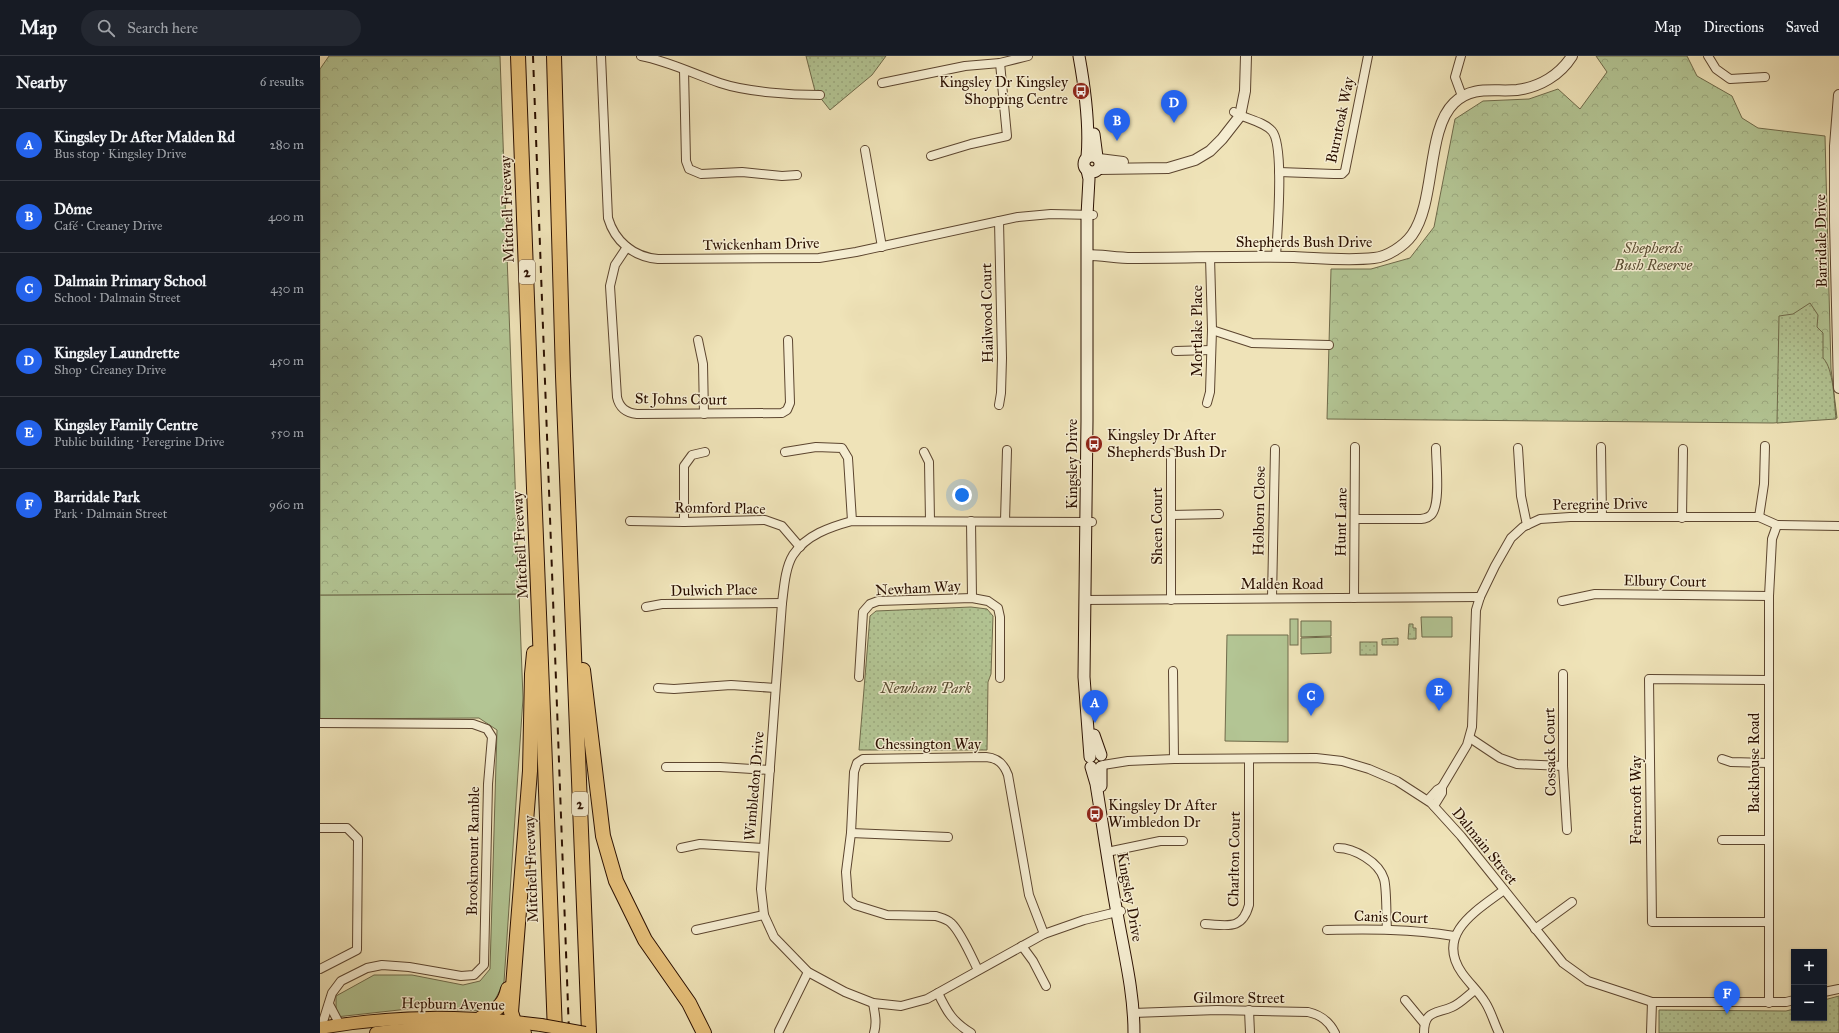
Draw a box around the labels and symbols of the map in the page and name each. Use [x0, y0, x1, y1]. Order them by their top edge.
place label: Kingsley Dr Kingsley Shopping Centre [939, 73, 1069, 108]
street label: Burntoak Way [1322, 74, 1358, 165]
bus stop icon: Kingsley Dr Kingsley Shopping Centre [1071, 81, 1091, 101]
pin: D [1161, 90, 1187, 123]
pin: B [1104, 108, 1130, 141]
street label: Mitchell Freeway [496, 154, 518, 263]
street label: Barridale Drive [1811, 194, 1831, 288]
street label: Shepherds Bush Drive [1236, 233, 1372, 251]
street label: Twickenham Drive [703, 234, 819, 254]
park label: Shepherds Bush Reserve [1613, 239, 1692, 274]
road number: 2 [519, 260, 535, 284]
street label: Hailwood Court [977, 262, 997, 363]
street label: Mortlake Place [1188, 285, 1206, 377]
street label: St Johns Court [635, 389, 728, 410]
street label: Kingsley Drive [1063, 419, 1081, 509]
place label: Kingsley Dr After Shepherds Bush Dr [1107, 426, 1227, 461]
bus stop icon: Kingsley Dr After Shepherds Bush Dr [1084, 434, 1104, 454]
street label: Holborn Close [1249, 466, 1269, 556]
your location [952, 485, 972, 505]
street label: Sheen Court [1148, 487, 1166, 565]
street label: Hunt Lane [1331, 487, 1351, 557]
street label: Mitchell Freeway [508, 490, 532, 599]
street label: Peregrine Drive [1552, 494, 1648, 514]
street label: Romford Place [674, 498, 766, 518]
street label: Elbury Court [1623, 571, 1707, 591]
street label: Malden Road [1241, 575, 1324, 593]
street label: Newham Way [875, 577, 962, 599]
street label: Dulwich Place [670, 580, 758, 600]
pin: E [1426, 678, 1452, 711]
park label: Newham Park [879, 679, 972, 697]
pin: C [1298, 683, 1324, 716]
pin: A [1082, 690, 1108, 723]
street label: Cossack Court [1540, 707, 1560, 796]
street label: Backhouse Road [1745, 712, 1763, 813]
street label: Wimbledon Drive [740, 731, 768, 841]
street label: Chessington Way [875, 735, 982, 753]
street label: Ferncroft Way [1627, 754, 1645, 845]
street label: Brookmount Ramble [463, 786, 483, 916]
road number: 2 [572, 792, 588, 816]
place label: Kingsley Dr After Wimbledon Dr [1108, 796, 1217, 831]
bus stop icon: Kingsley Dr After Wimbledon Dr [1085, 804, 1105, 824]
street label: Dalmain Street [1448, 804, 1522, 889]
street label: Charlton Court [1224, 810, 1244, 907]
street label: Mitchell Freeway [520, 814, 542, 923]
street label: Kingsley Drive [1113, 851, 1147, 943]
street label: Canis Court [1354, 907, 1429, 927]
pin: F [1714, 981, 1740, 1014]
street label: Gilmore Street [1193, 989, 1285, 1007]
street label: Hepburn Avenue [401, 994, 505, 1014]

